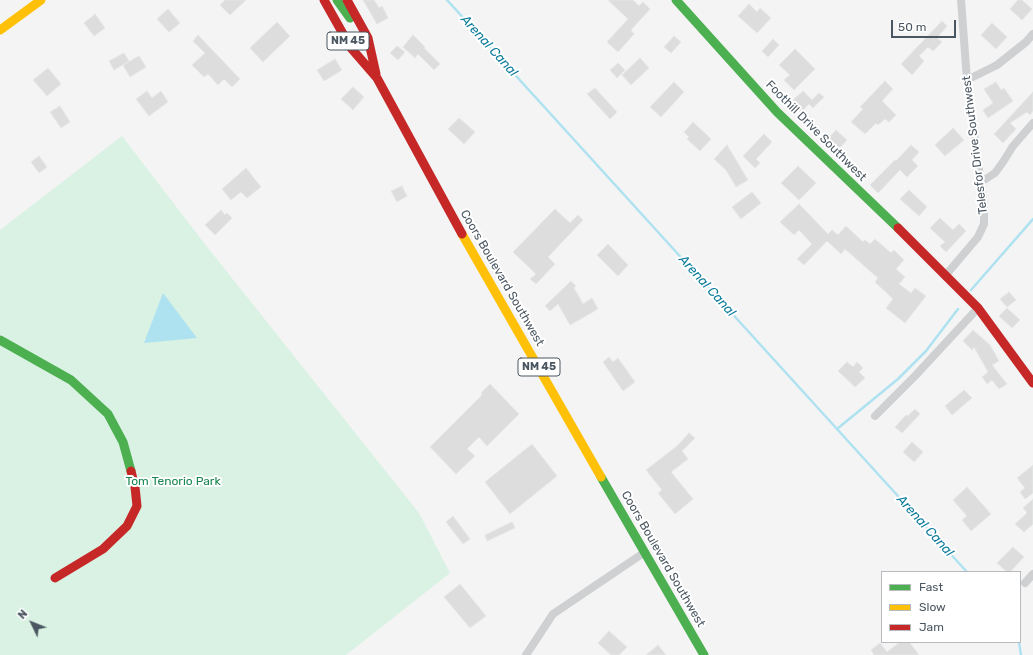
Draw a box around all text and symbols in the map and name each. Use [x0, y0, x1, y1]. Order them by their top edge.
water label: Arenal Canal [457, 12, 521, 80]
scale bar [893, 12, 958, 38]
text: 50 m [898, 20, 926, 34]
road number: NM 45 [327, 32, 369, 50]
street label: Telesfor Drive Southwest [959, 75, 991, 215]
street label: Foothill Drive Southwest [763, 78, 869, 184]
street label: Coors Boulevard Southwest [457, 207, 547, 349]
water label: Arenal Canal [675, 252, 739, 320]
road number: NM 45 [518, 358, 560, 376]
park label: Tom Tenorio Park [125, 475, 221, 489]
street label: Coors Boulevard Southwest [618, 488, 708, 630]
water label: Arenal Canal [893, 492, 957, 560]
legend [881, 571, 1021, 643]
text: Fast [919, 580, 943, 594]
text: Slow [919, 600, 946, 614]
north arrow [12, 603, 52, 643]
text: N [15, 607, 30, 622]
text: Jam [919, 620, 944, 634]

